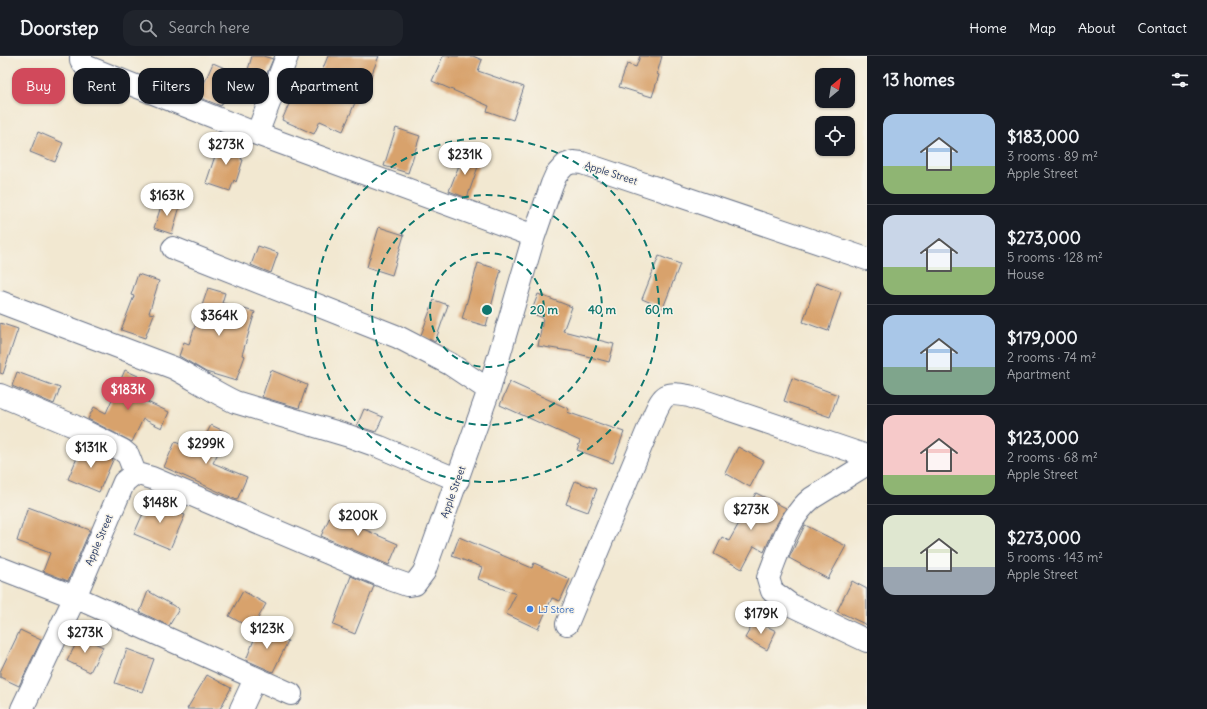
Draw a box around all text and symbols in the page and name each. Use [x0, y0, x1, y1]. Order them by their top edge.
search box [123, 10, 403, 46]
text: Doorstep [20, 16, 99, 40]
icon: search [137, 17, 159, 39]
text: Search here [169, 18, 250, 37]
text: Home [969, 19, 1007, 37]
text: Map [1029, 19, 1056, 37]
text: About [1078, 19, 1116, 37]
text: Contact [1138, 19, 1187, 37]
chip: Buy [12, 68, 65, 104]
chip: Rent [73, 68, 130, 104]
chip: Filters [138, 68, 204, 104]
chip: New [212, 68, 269, 104]
chip: Apartment [277, 68, 373, 104]
north arrow [815, 68, 855, 108]
map controls [815, 68, 855, 156]
text: 13 homes [883, 69, 955, 91]
icon: filters [1169, 69, 1191, 91]
button: locate [815, 116, 855, 156]
text: $183,000 [1007, 126, 1079, 148]
icon: home [915, 130, 963, 178]
pin: $273K [198, 132, 254, 166]
text: $273K [208, 136, 244, 153]
pin: $231K [437, 142, 493, 176]
text: $231K [448, 146, 482, 163]
text: 3 rooms · 89 m² [1007, 148, 1098, 165]
street label: Apple Street [583, 158, 640, 188]
text: Apple Street [1007, 165, 1078, 182]
pin: $163K [139, 183, 195, 217]
text: $163K [149, 187, 185, 204]
text: $273,000 [1007, 227, 1081, 249]
icon: home [915, 231, 963, 279]
text: 5 rooms · 128 m² [1007, 249, 1103, 266]
text: House [1007, 266, 1044, 283]
text: 20 m [530, 302, 558, 317]
text: 40 m [588, 302, 617, 317]
text: 60 m [645, 302, 674, 317]
pin: $364K [191, 303, 247, 337]
centre of rings [480, 303, 494, 317]
text: $364K [200, 307, 238, 324]
text: $179,000 [1007, 327, 1078, 349]
icon: home [915, 331, 963, 379]
text: 2 rooms · 74 m² [1007, 349, 1096, 366]
text: Apartment [1007, 366, 1070, 383]
pin: $183K [100, 377, 156, 411]
text: $183K [110, 381, 146, 398]
text: $123,000 [1007, 427, 1079, 449]
pin: $299K [178, 431, 234, 465]
icon: home [915, 431, 963, 479]
pin: $131K [63, 435, 119, 469]
text: $299K [187, 435, 225, 452]
text: $131K [75, 439, 107, 456]
text: 2 rooms · 68 m² [1007, 449, 1098, 466]
street label: Apple Street [438, 464, 469, 520]
text: Apple Street [1007, 466, 1078, 483]
pin: $148K [132, 490, 188, 524]
text: $148K [142, 494, 178, 511]
pin: $273K [723, 497, 779, 531]
text: $273K [733, 501, 769, 518]
pin: $200K [330, 503, 386, 537]
text: $200K [338, 507, 378, 524]
street label: Apple Street [82, 512, 116, 568]
text: $273,000 [1007, 527, 1081, 549]
icon: home [915, 531, 963, 579]
text: 5 rooms · 143 m² [1007, 549, 1103, 566]
text: Apple Street [1007, 566, 1078, 583]
pin: $179K [733, 601, 789, 635]
place label: LJ Store [538, 603, 574, 616]
marker: LJ Store [525, 604, 535, 614]
text: $179K [744, 605, 778, 622]
pin: $123K [239, 616, 295, 650]
pin: $273K [57, 620, 113, 654]
text: $123K [250, 620, 284, 637]
text: $273K [67, 624, 103, 641]

